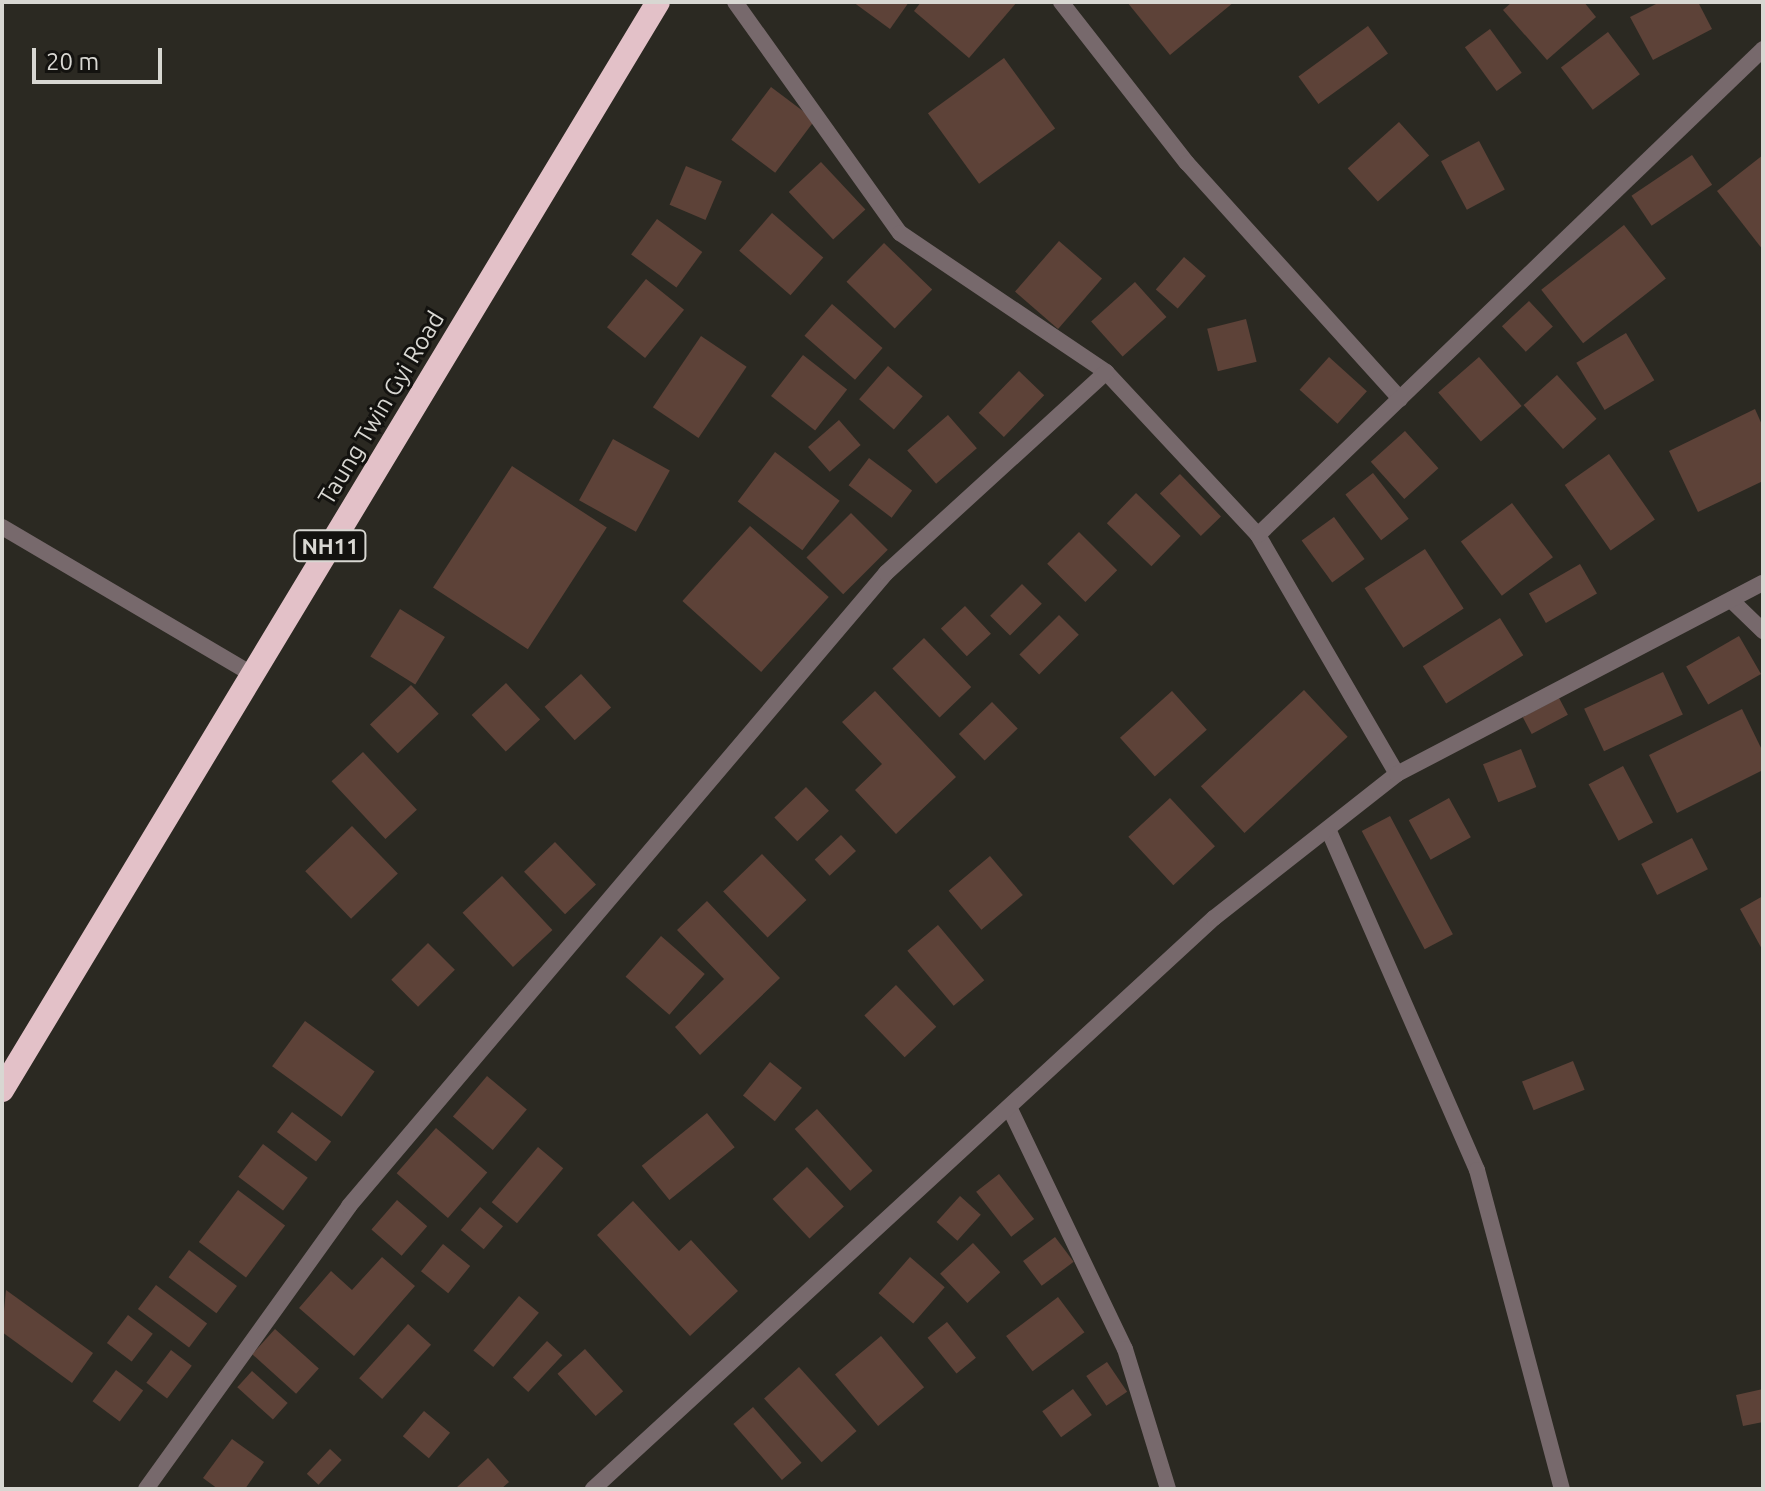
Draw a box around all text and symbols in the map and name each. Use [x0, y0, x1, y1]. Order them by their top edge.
scale bar [36, 32, 166, 82]
text: 20 m [46, 48, 99, 75]
street label: Taung Twin Gyi Road [312, 306, 450, 510]
road number: NH11 [292, 528, 368, 564]

